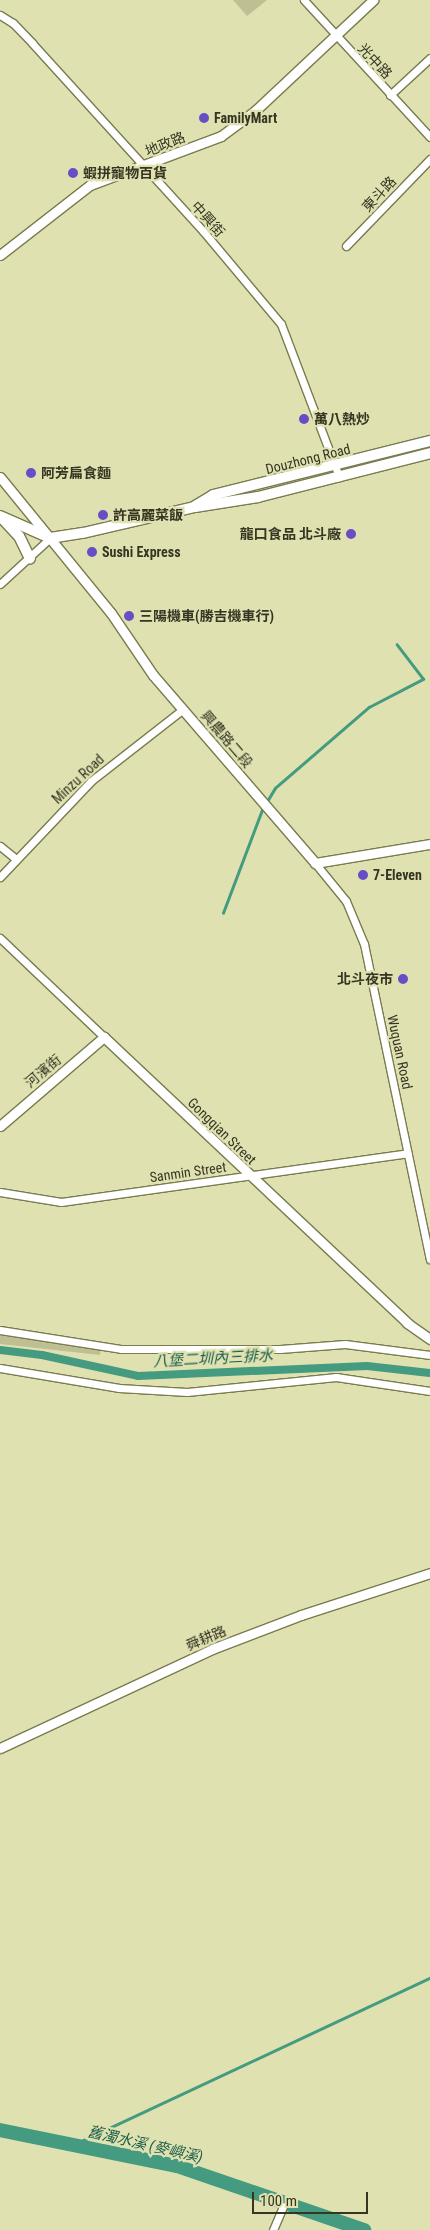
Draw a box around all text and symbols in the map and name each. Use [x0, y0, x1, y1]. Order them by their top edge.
street label: 光中路 [355, 40, 395, 82]
place label: FamilyMart [214, 110, 277, 126]
marker: FamilyMart [198, 112, 210, 124]
street label: 地政路 [142, 128, 188, 160]
place label: 蝦拼寵物百貨 [83, 165, 167, 181]
marker: 蝦拼寵物百貨 [67, 167, 79, 179]
street label: 東斗路 [359, 173, 399, 215]
street label: 中興街 [188, 198, 228, 240]
place label: 萬八熱炒 [314, 411, 370, 427]
marker: 萬八熱炒 [298, 413, 310, 425]
street label: Douzhong Road [264, 440, 352, 478]
place label: 阿芳扁食麵 [41, 465, 111, 481]
marker: 阿芳扁食麵 [25, 467, 37, 479]
place label: 許高麗菜飯 [113, 507, 183, 523]
marker: 許高麗菜飯 [97, 509, 109, 521]
place label: 龍口食品 北斗廠 [240, 526, 341, 542]
marker: 龍口食品 北斗廠 [345, 528, 357, 540]
place label: Sushi Express [102, 544, 180, 560]
marker: Sushi Express [86, 546, 98, 558]
place label: 三陽機車(勝吉機車行) [139, 608, 274, 624]
marker: 三陽機車(勝吉機車行) [123, 610, 135, 622]
street label: 興農路二段 [198, 707, 256, 771]
street label: Minzu Road [49, 751, 107, 807]
place label: 7-Eleven [373, 867, 422, 883]
marker: 7-Eleven [357, 869, 369, 881]
place label: 北斗夜市 [337, 971, 393, 987]
marker: 北斗夜市 [397, 973, 409, 985]
street label: Wuquan Road [384, 1013, 416, 1091]
street label: 河濱街 [22, 1051, 64, 1091]
street label: Gongqian Street [184, 1094, 260, 1168]
street label: Sanmin Street [149, 1158, 227, 1186]
water label: 八堡二圳內三排水 [153, 1347, 273, 1371]
street label: 舜耕路 [183, 1622, 229, 1654]
water label: 舊濁水溪 (麥嶼溪) [86, 2123, 204, 2167]
scale bar [255, 2182, 371, 2214]
text: 100 m [260, 2192, 297, 2210]

